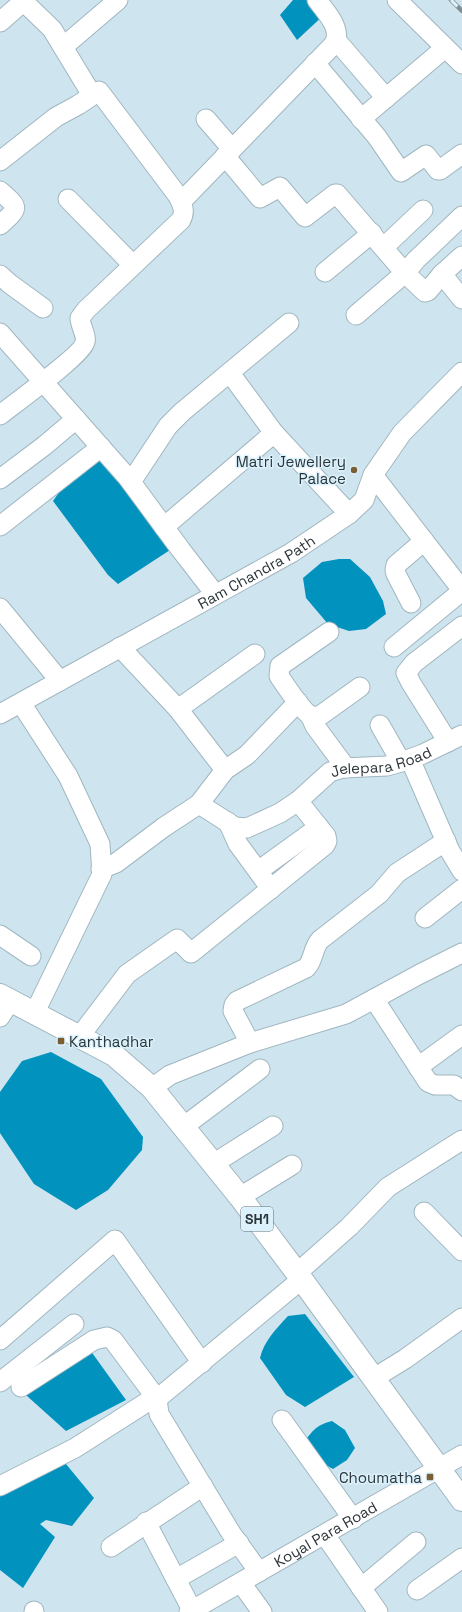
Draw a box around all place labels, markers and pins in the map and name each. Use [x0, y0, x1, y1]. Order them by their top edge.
place label: Matri Jewellery Palace [236, 452, 346, 488]
marker: Matri Jewellery Palace [349, 465, 359, 475]
place label: Kanthadhar [69, 1032, 154, 1051]
marker: Kanthadhar [56, 1036, 66, 1046]
place label: Choumatha [339, 1468, 422, 1487]
marker: Choumatha [425, 1472, 435, 1482]

